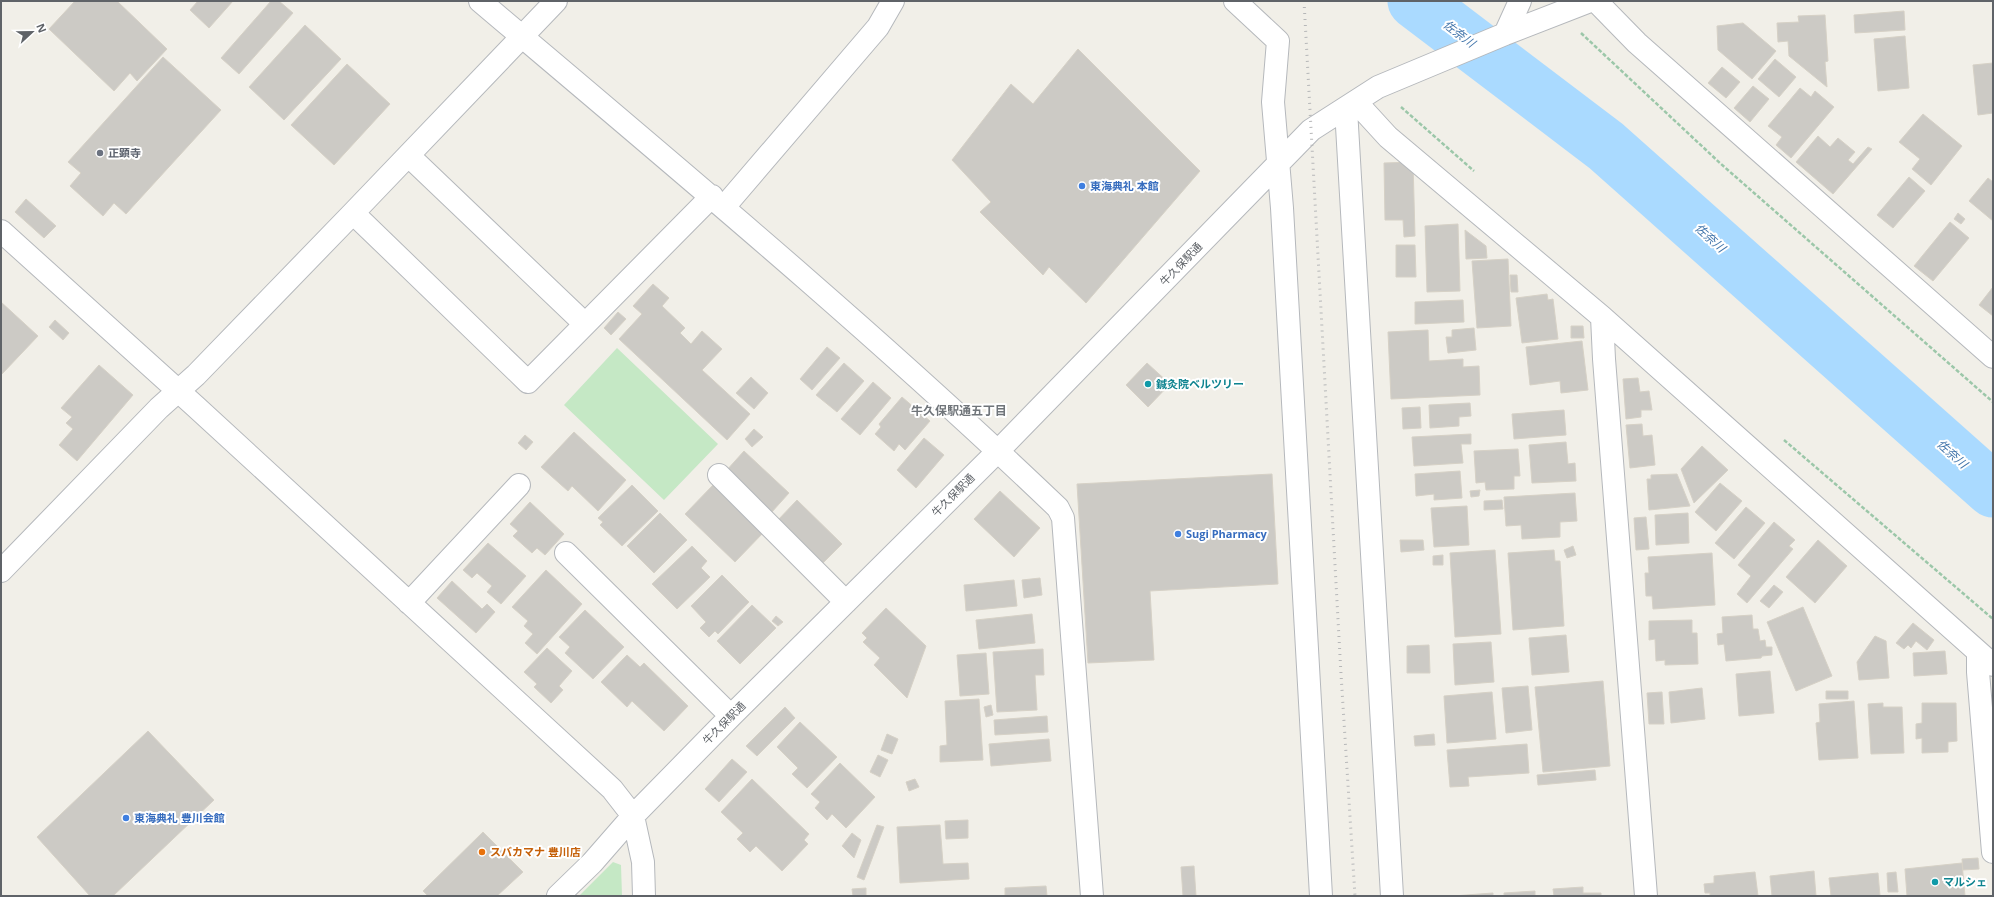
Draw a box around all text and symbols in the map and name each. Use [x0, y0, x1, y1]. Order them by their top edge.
north arrow [12, 12, 52, 52]
water label: 佐奈川 [1440, 16, 1480, 52]
text: N [33, 21, 50, 35]
place label: 正顕寺 [108, 145, 141, 160]
marker: 正顕寺 [95, 148, 105, 158]
place label: 東海典礼 本館 [1090, 178, 1159, 193]
marker: 東海典礼 本館 [1077, 181, 1087, 191]
water label: 佐奈川 [1691, 219, 1731, 257]
street label: 牛久保駅通 [1156, 239, 1205, 289]
place label: 鍼灸院ベルツリー [1156, 376, 1244, 391]
marker: 鍼灸院ベルツリー [1143, 379, 1153, 389]
district label: 牛久保駅通五丁目 [911, 402, 1007, 419]
water label: 佐奈川 [1933, 435, 1973, 473]
street label: 牛久保駅通 [928, 470, 977, 519]
place label: Sugi Pharmacy [1186, 526, 1268, 541]
marker: Sugi Pharmacy [1173, 529, 1183, 539]
street label: 牛久保駅通 [699, 698, 748, 747]
place label: 東海典礼 豊川会館 [134, 810, 225, 825]
marker: 東海典礼 豊川会館 [121, 813, 131, 823]
place label: スバカマナ 豊川店 [490, 844, 581, 859]
marker: スバカマナ 豊川店 [477, 847, 487, 857]
place label: マルシェ [1943, 874, 1987, 889]
marker: マルシェ [1930, 877, 1940, 887]

